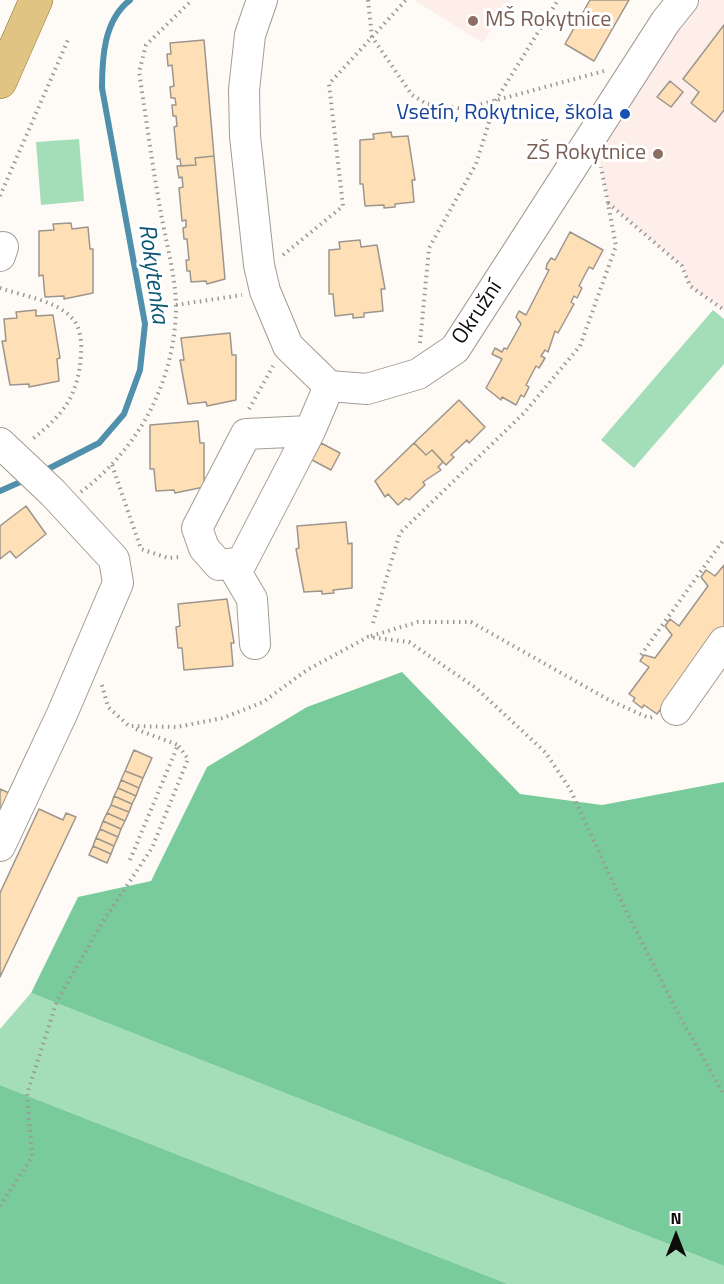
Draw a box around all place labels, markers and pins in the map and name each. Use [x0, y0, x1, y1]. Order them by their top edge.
place label: MŠ Rokytnice [485, 8, 611, 34]
marker: MŠ Rokytnice [466, 14, 480, 28]
place label: Vsetín, Rokytnice, škola [396, 101, 613, 127]
marker: Vsetín, Rokytnice, škola [618, 107, 632, 121]
place label: ZŠ Rokytnice [526, 141, 646, 167]
marker: ZŠ Rokytnice [651, 147, 665, 161]

